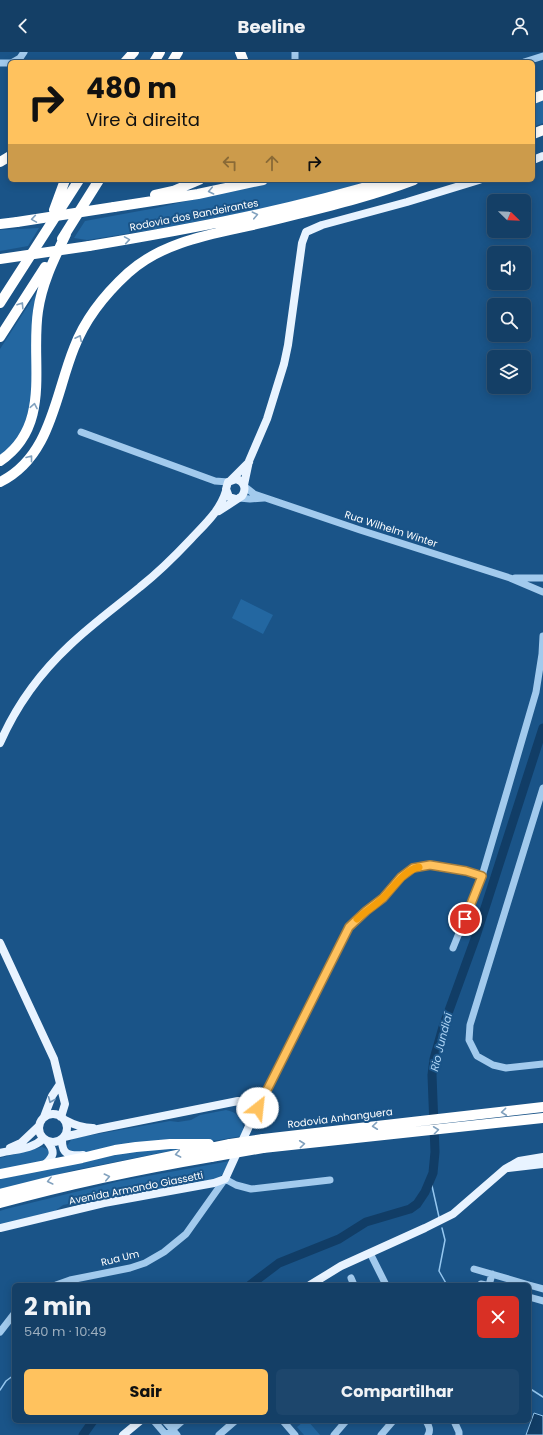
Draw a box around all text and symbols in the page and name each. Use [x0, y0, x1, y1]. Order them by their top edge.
text: Beeline [238, 14, 305, 39]
icon: back [12, 15, 34, 37]
icon: person [509, 15, 531, 37]
text: 480 m [86, 69, 177, 108]
icon: right [20, 76, 72, 128]
text: Vire à direita [86, 107, 200, 132]
icon: left [219, 152, 241, 174]
icon: ahead [261, 152, 283, 174]
icon: right [303, 152, 325, 174]
one-way arrow [208, 187, 214, 195]
north arrow [487, 194, 531, 238]
map controls [487, 194, 531, 394]
street label: Rodovia dos Bandeirantes [128, 195, 260, 235]
one-way arrow [252, 212, 258, 220]
one-way arrow [31, 215, 37, 223]
one-way arrow [124, 236, 130, 245]
button: sound [487, 246, 531, 290]
button: search [487, 298, 531, 342]
one-way arrow [17, 302, 24, 309]
one-way arrow [74, 335, 81, 342]
button: layers [487, 350, 531, 394]
one-way arrow [30, 403, 38, 409]
one-way arrow [25, 455, 32, 462]
street label: Rua Wilhelm Winter [343, 507, 440, 551]
pin [448, 902, 482, 936]
icon: arrive [454, 908, 476, 930]
water label: Rio Jundiaí [426, 1010, 456, 1073]
position arrow [237, 1087, 279, 1129]
one-way arrow [47, 1096, 55, 1103]
street label: Rodovia Anhanguera [287, 1104, 393, 1132]
one-way arrow [501, 1107, 507, 1116]
one-way arrow [372, 1121, 378, 1130]
one-way arrow [433, 1125, 439, 1134]
one-way arrow [299, 1140, 305, 1149]
one-way arrow [174, 1150, 181, 1158]
street label: Avenida Armando Giassetti [67, 1168, 205, 1208]
one-way arrow [103, 1174, 110, 1182]
one-way arrow [47, 1176, 54, 1184]
street label: Rua Um [99, 1246, 141, 1270]
text: 2 min [24, 1290, 91, 1323]
button: close [477, 1296, 519, 1338]
text: 540 m · 10:49 [24, 1322, 107, 1341]
button: Sair [24, 1369, 268, 1415]
button: Compartilhar [276, 1369, 519, 1415]

